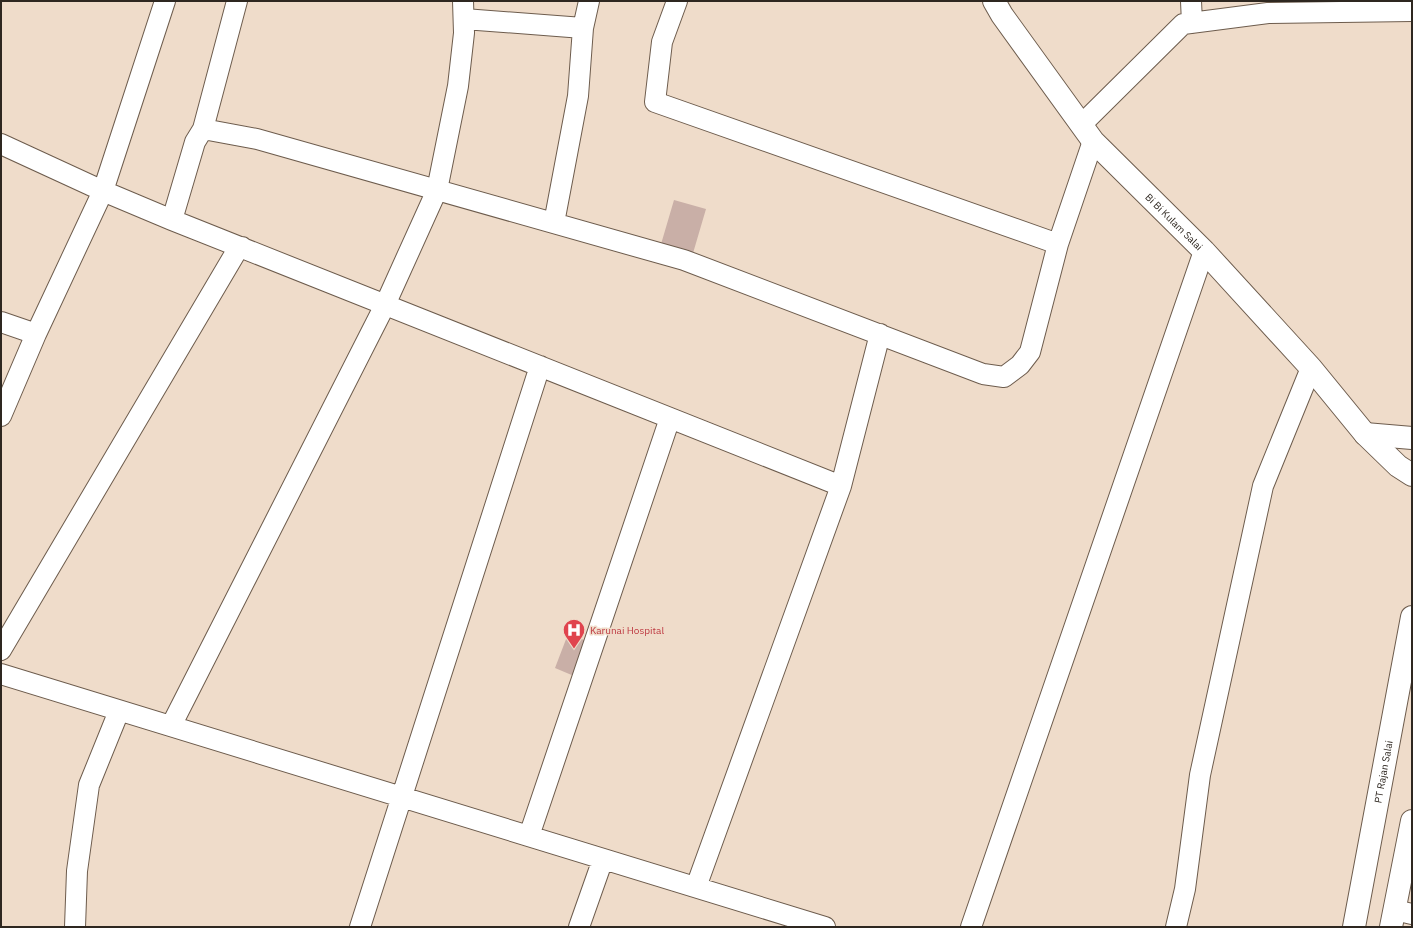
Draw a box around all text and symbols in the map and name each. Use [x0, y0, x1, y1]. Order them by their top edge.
street label: Bi Bi Kulam Salai [1143, 190, 1206, 253]
hospital icon: Karunai Hospital [561, 617, 587, 650]
place label: Karunai Hospital [590, 624, 664, 637]
street label: PT Rajan Salai [1371, 739, 1395, 804]

